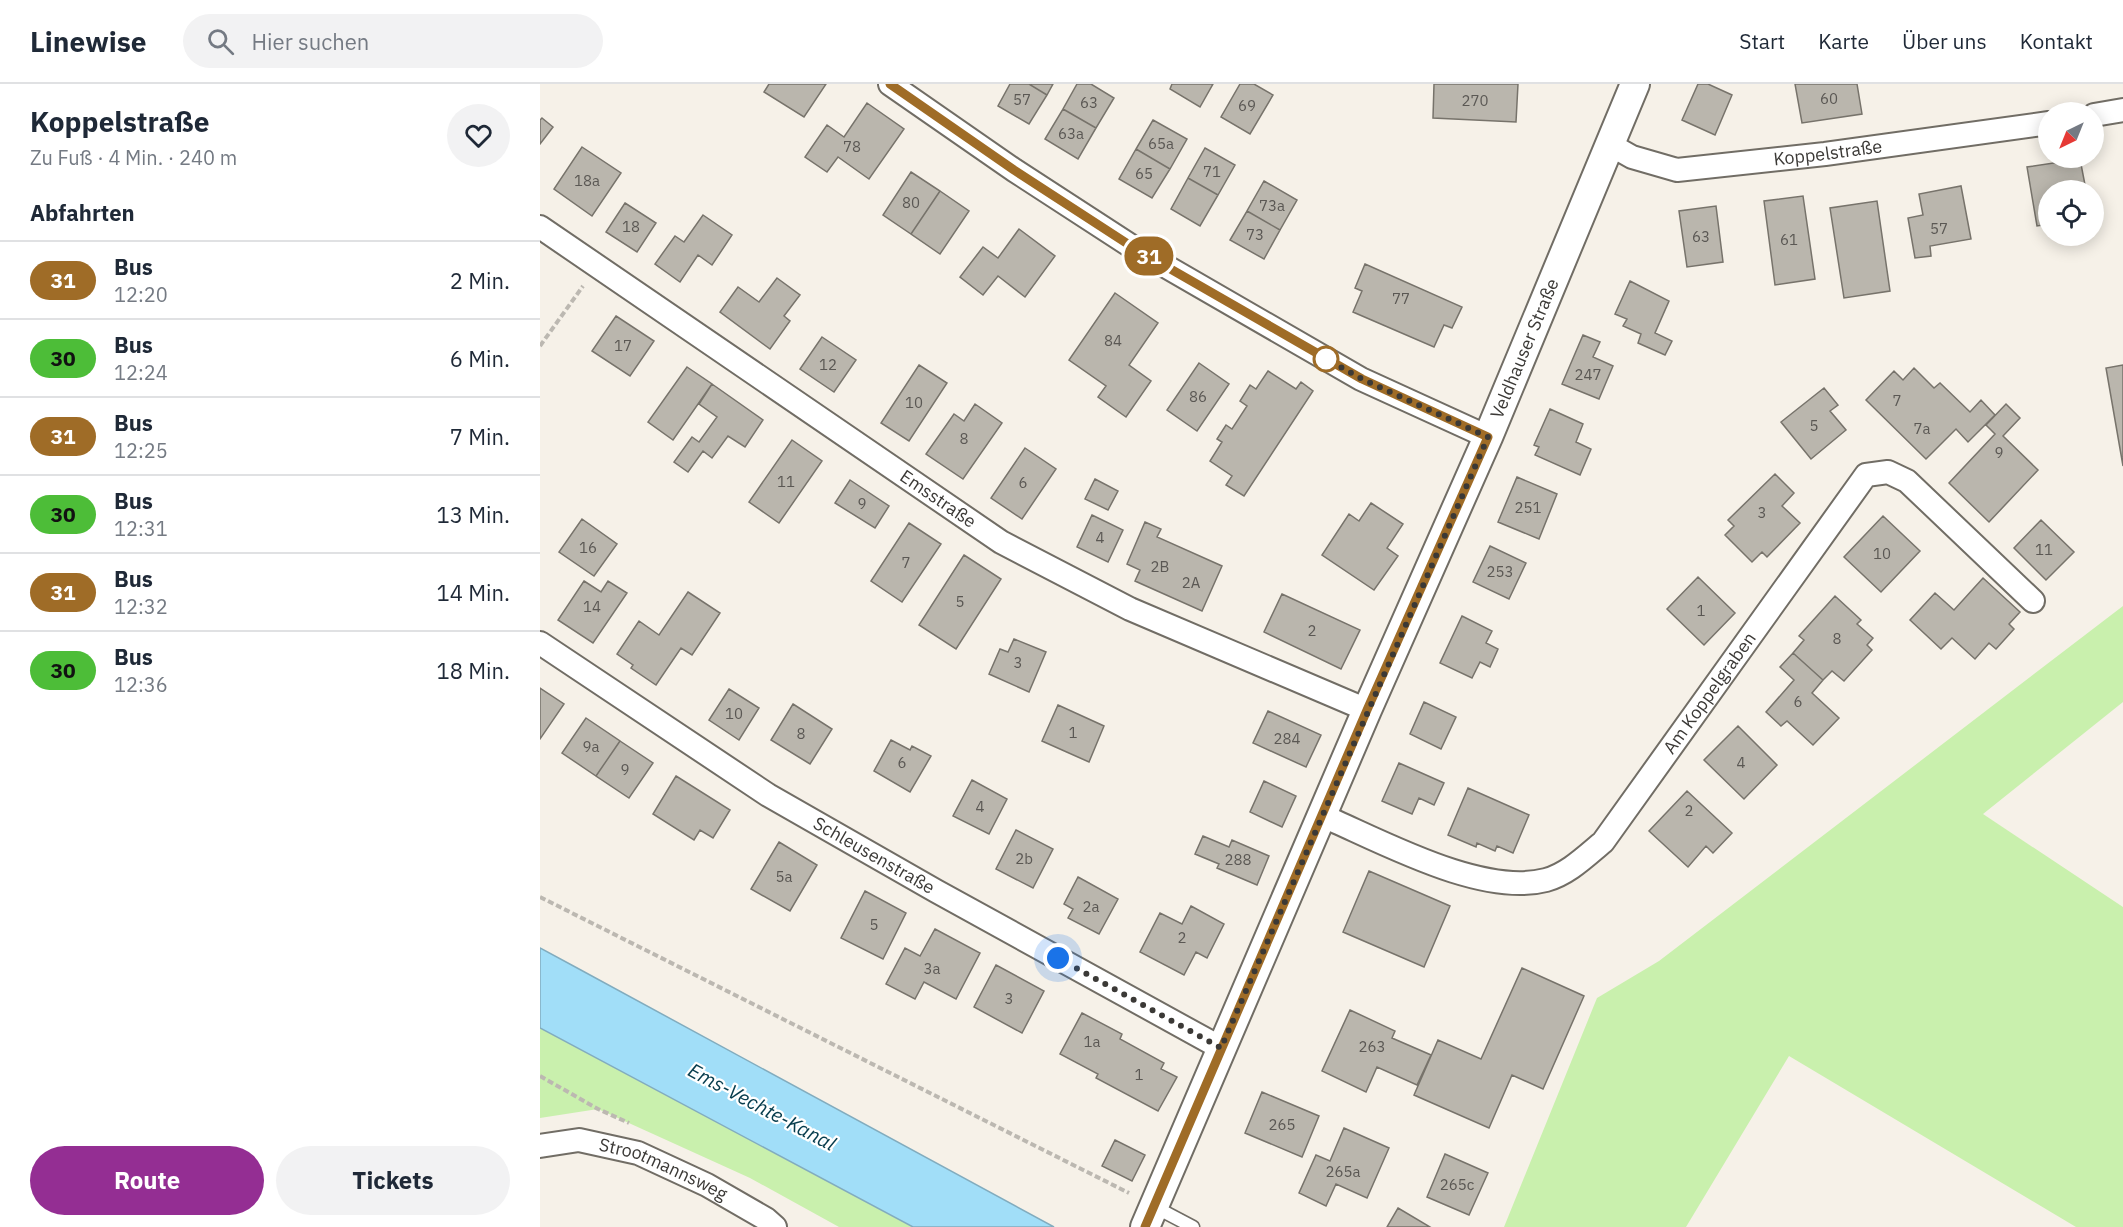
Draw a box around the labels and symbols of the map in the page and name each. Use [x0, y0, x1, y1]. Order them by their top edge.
house number: 60 [1820, 89, 1838, 108]
house number: 57 [1013, 90, 1031, 109]
house number: 270 [1461, 91, 1489, 110]
house number: 63 [1080, 93, 1098, 112]
house number: 69 [1238, 96, 1256, 115]
north arrow [2038, 102, 2104, 168]
house number: 63a [1058, 124, 1084, 143]
house number: 65a [1148, 134, 1174, 153]
street label: Koppelstraße [1772, 134, 1884, 171]
house number: 78 [843, 137, 861, 156]
house number: 71 [1203, 162, 1221, 181]
house number: 65 [1135, 164, 1153, 183]
house number: 18a [574, 171, 600, 190]
house number: 80 [902, 193, 920, 212]
house number: 73a [1259, 196, 1285, 215]
house number: 18 [622, 217, 640, 236]
house number: 57 [1930, 219, 1948, 238]
house number: 73 [1246, 225, 1264, 244]
house number: 63 [1692, 227, 1710, 246]
house number: 61 [1780, 230, 1798, 249]
line badge: 31 [1122, 236, 1176, 276]
street label: Veldhauser Straße [1485, 275, 1564, 422]
house number: 77 [1392, 289, 1410, 308]
house number: 84 [1104, 331, 1122, 350]
house number: 17 [614, 336, 632, 355]
unlabelled marker [1313, 346, 1339, 372]
house number: 12 [819, 355, 837, 374]
house number: 247 [1574, 365, 1602, 384]
house number: 86 [1189, 387, 1207, 406]
house number: 7 [1892, 391, 1902, 410]
house number: 10 [905, 393, 923, 412]
house number: 5 [1809, 416, 1819, 435]
house number: 7a [1913, 419, 1931, 438]
house number: 8 [959, 429, 969, 448]
house number: 9 [1994, 443, 2004, 462]
street label: Emsstraße [896, 464, 981, 533]
house number: 11 [777, 472, 795, 491]
house number: 6 [1018, 473, 1028, 492]
house number: 9 [857, 494, 867, 513]
house number: 251 [1514, 498, 1542, 517]
house number: 3 [1757, 503, 1767, 522]
house number: 4 [1095, 528, 1105, 547]
house number: 16 [579, 538, 597, 557]
house number: 11 [2035, 540, 2053, 559]
house number: 10 [1873, 544, 1891, 563]
house number: 7 [901, 553, 911, 572]
house number: 2B [1151, 557, 1169, 576]
house number: 253 [1486, 562, 1514, 581]
house number: 2A [1182, 573, 1201, 592]
house number: 5 [955, 592, 965, 611]
house number: 14 [583, 597, 601, 616]
house number: 1 [1696, 601, 1706, 620]
house number: 2 [1307, 621, 1317, 640]
street label: Am Koppelgraben [1658, 627, 1761, 758]
house number: 8 [1832, 629, 1842, 648]
house number: 3 [1013, 653, 1023, 672]
house number: 6 [1793, 692, 1803, 711]
house number: 10 [725, 704, 743, 723]
house number: 1 [1068, 723, 1078, 742]
house number: 8 [796, 724, 806, 743]
house number: 284 [1273, 729, 1301, 748]
house number: 9a [582, 737, 600, 756]
house number: 6 [897, 753, 907, 772]
house number: 4 [1736, 753, 1746, 772]
house number: 9 [620, 760, 630, 779]
house number: 4 [975, 797, 985, 816]
house number: 2 [1684, 801, 1694, 820]
street label: Schleusenstraße [809, 811, 939, 899]
house number: 2b [1015, 849, 1033, 868]
house number: 288 [1224, 850, 1252, 869]
house number: 5a [775, 867, 793, 886]
house number: 2a [1082, 897, 1100, 916]
house number: 5 [869, 915, 879, 934]
house number: 2 [1177, 928, 1187, 947]
your location [1043, 943, 1073, 973]
house number: 3a [923, 959, 941, 978]
house number: 3 [1004, 989, 1014, 1008]
house number: 1a [1083, 1032, 1101, 1051]
house number: 263 [1358, 1037, 1386, 1056]
water label: Ems-Vechte-Kanal [684, 1056, 841, 1157]
house number: 1 [1134, 1065, 1144, 1084]
house number: 265 [1268, 1115, 1296, 1134]
street label: Strootmannsweg [597, 1133, 732, 1206]
house number: 265a [1325, 1162, 1361, 1181]
house number: 265c [1440, 1175, 1475, 1194]

